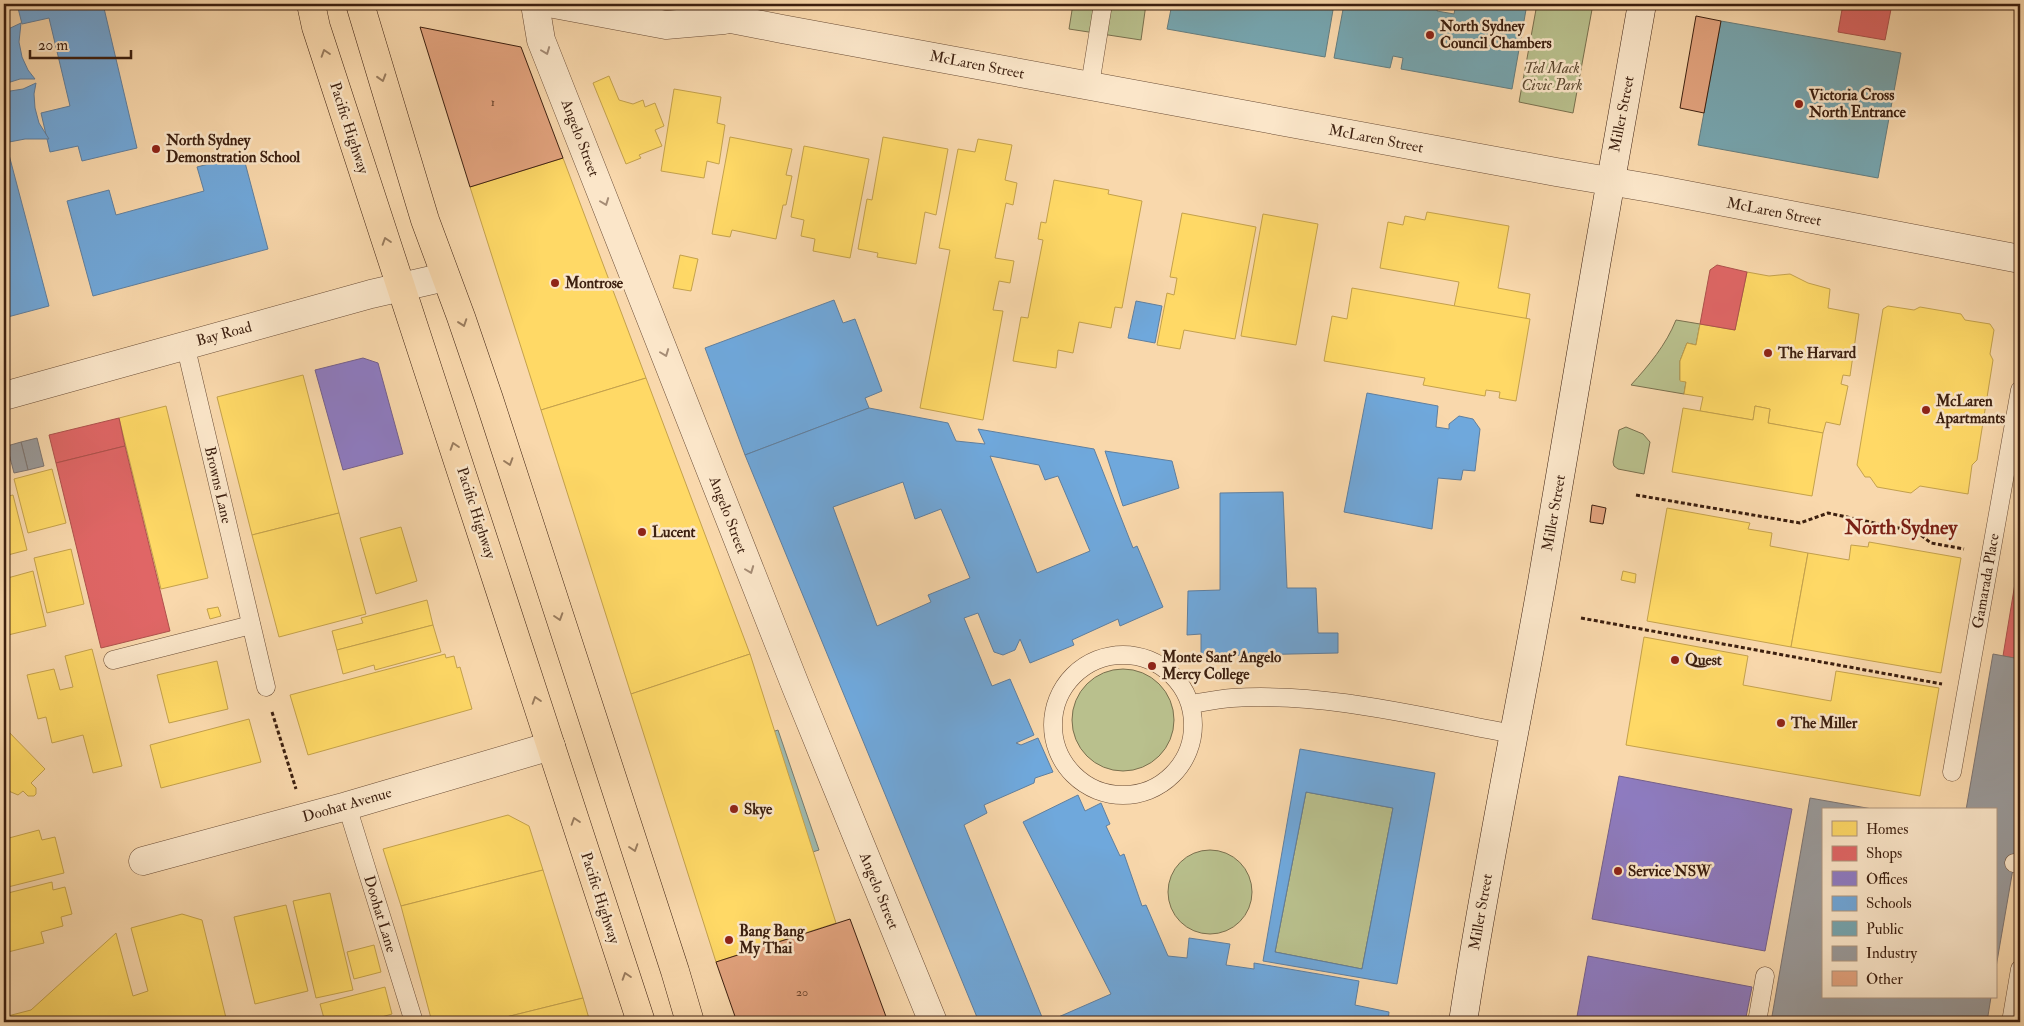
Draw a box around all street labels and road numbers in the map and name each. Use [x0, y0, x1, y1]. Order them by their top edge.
street label: McLaren Street [928, 47, 1026, 84]
street label: Miller Street [1605, 74, 1639, 154]
street label: Pacific Highway [325, 80, 373, 177]
street label: Angelo Street [556, 96, 603, 179]
street label: McLaren Street [1327, 121, 1425, 158]
street label: McLaren Street [1725, 194, 1823, 231]
street label: Bay Road [194, 317, 255, 351]
street label: Browns Lane [200, 444, 236, 526]
street label: Pacific Highway [452, 465, 500, 562]
street label: Angelo Street [704, 473, 751, 556]
street label: Miller Street [1538, 473, 1570, 553]
street label: Gamarada Place [1968, 532, 2004, 630]
street label: Doohat Avenue [300, 783, 394, 827]
street label: Angelo Street [855, 849, 903, 932]
street label: Pacific Highway [576, 850, 624, 947]
street label: Miller Street [1465, 872, 1497, 952]
street label: Doohat Lane [359, 873, 401, 955]

